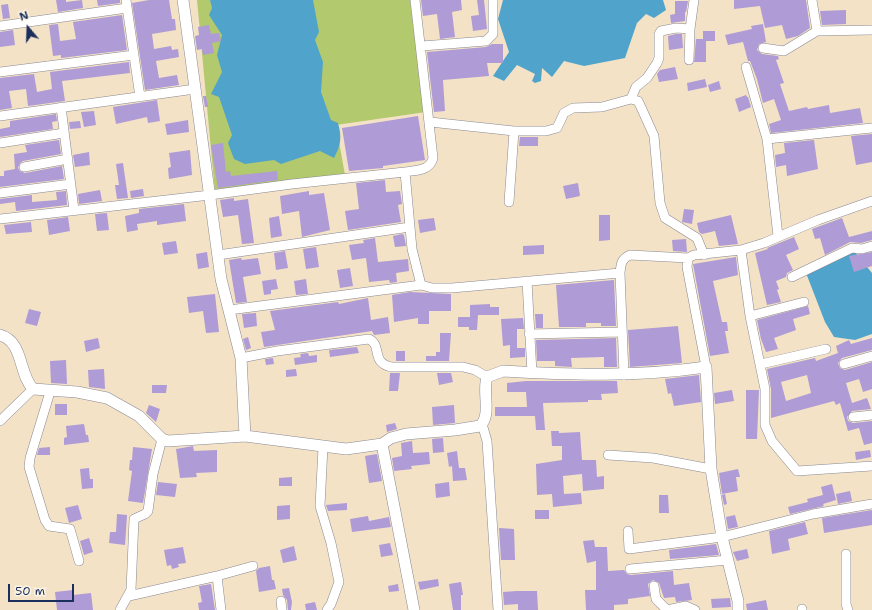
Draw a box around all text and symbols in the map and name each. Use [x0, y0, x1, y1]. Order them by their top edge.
north arrow [8, 8, 48, 48]
text: N [17, 8, 30, 25]
scale bar [10, 576, 76, 602]
text: 50 m [15, 583, 45, 599]

